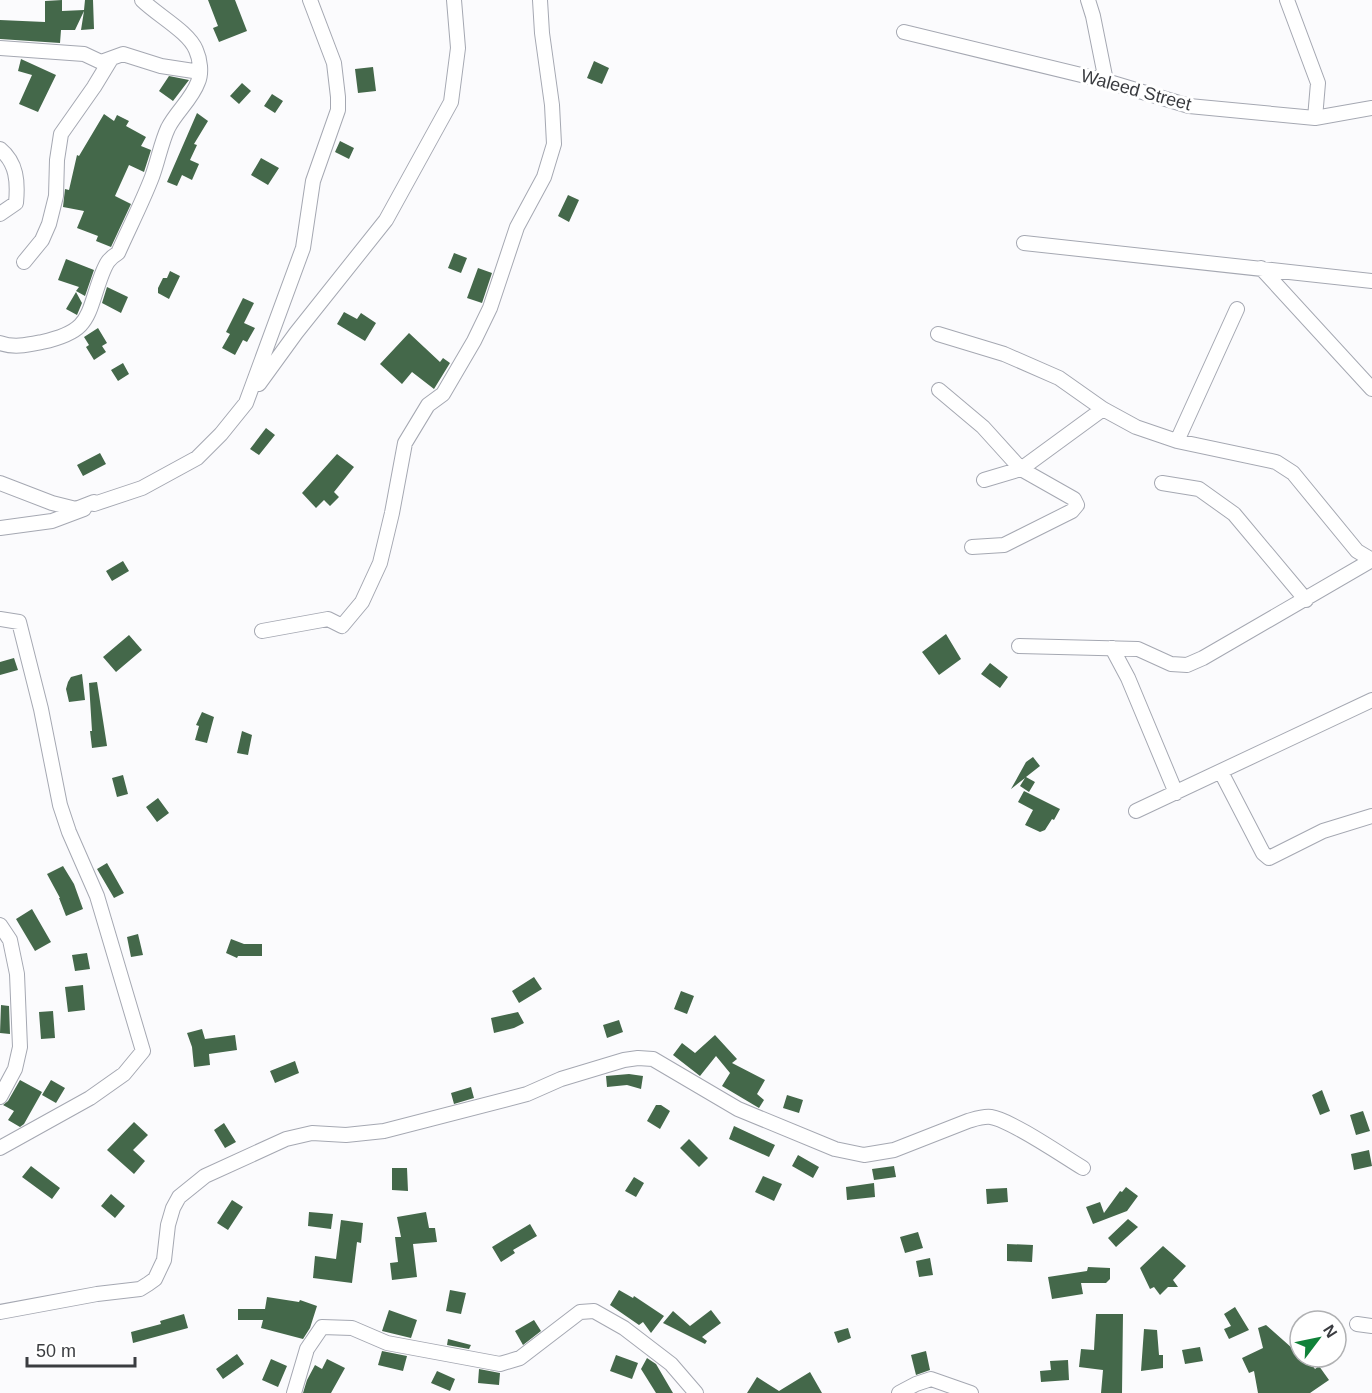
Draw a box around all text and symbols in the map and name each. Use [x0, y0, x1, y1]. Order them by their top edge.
street label: Waleed Street [1079, 66, 1193, 114]
north arrow [1288, 1309, 1348, 1369]
text: N [1320, 1322, 1341, 1341]
scale bar [27, 1330, 135, 1368]
text: 50 m [36, 1341, 76, 1361]

